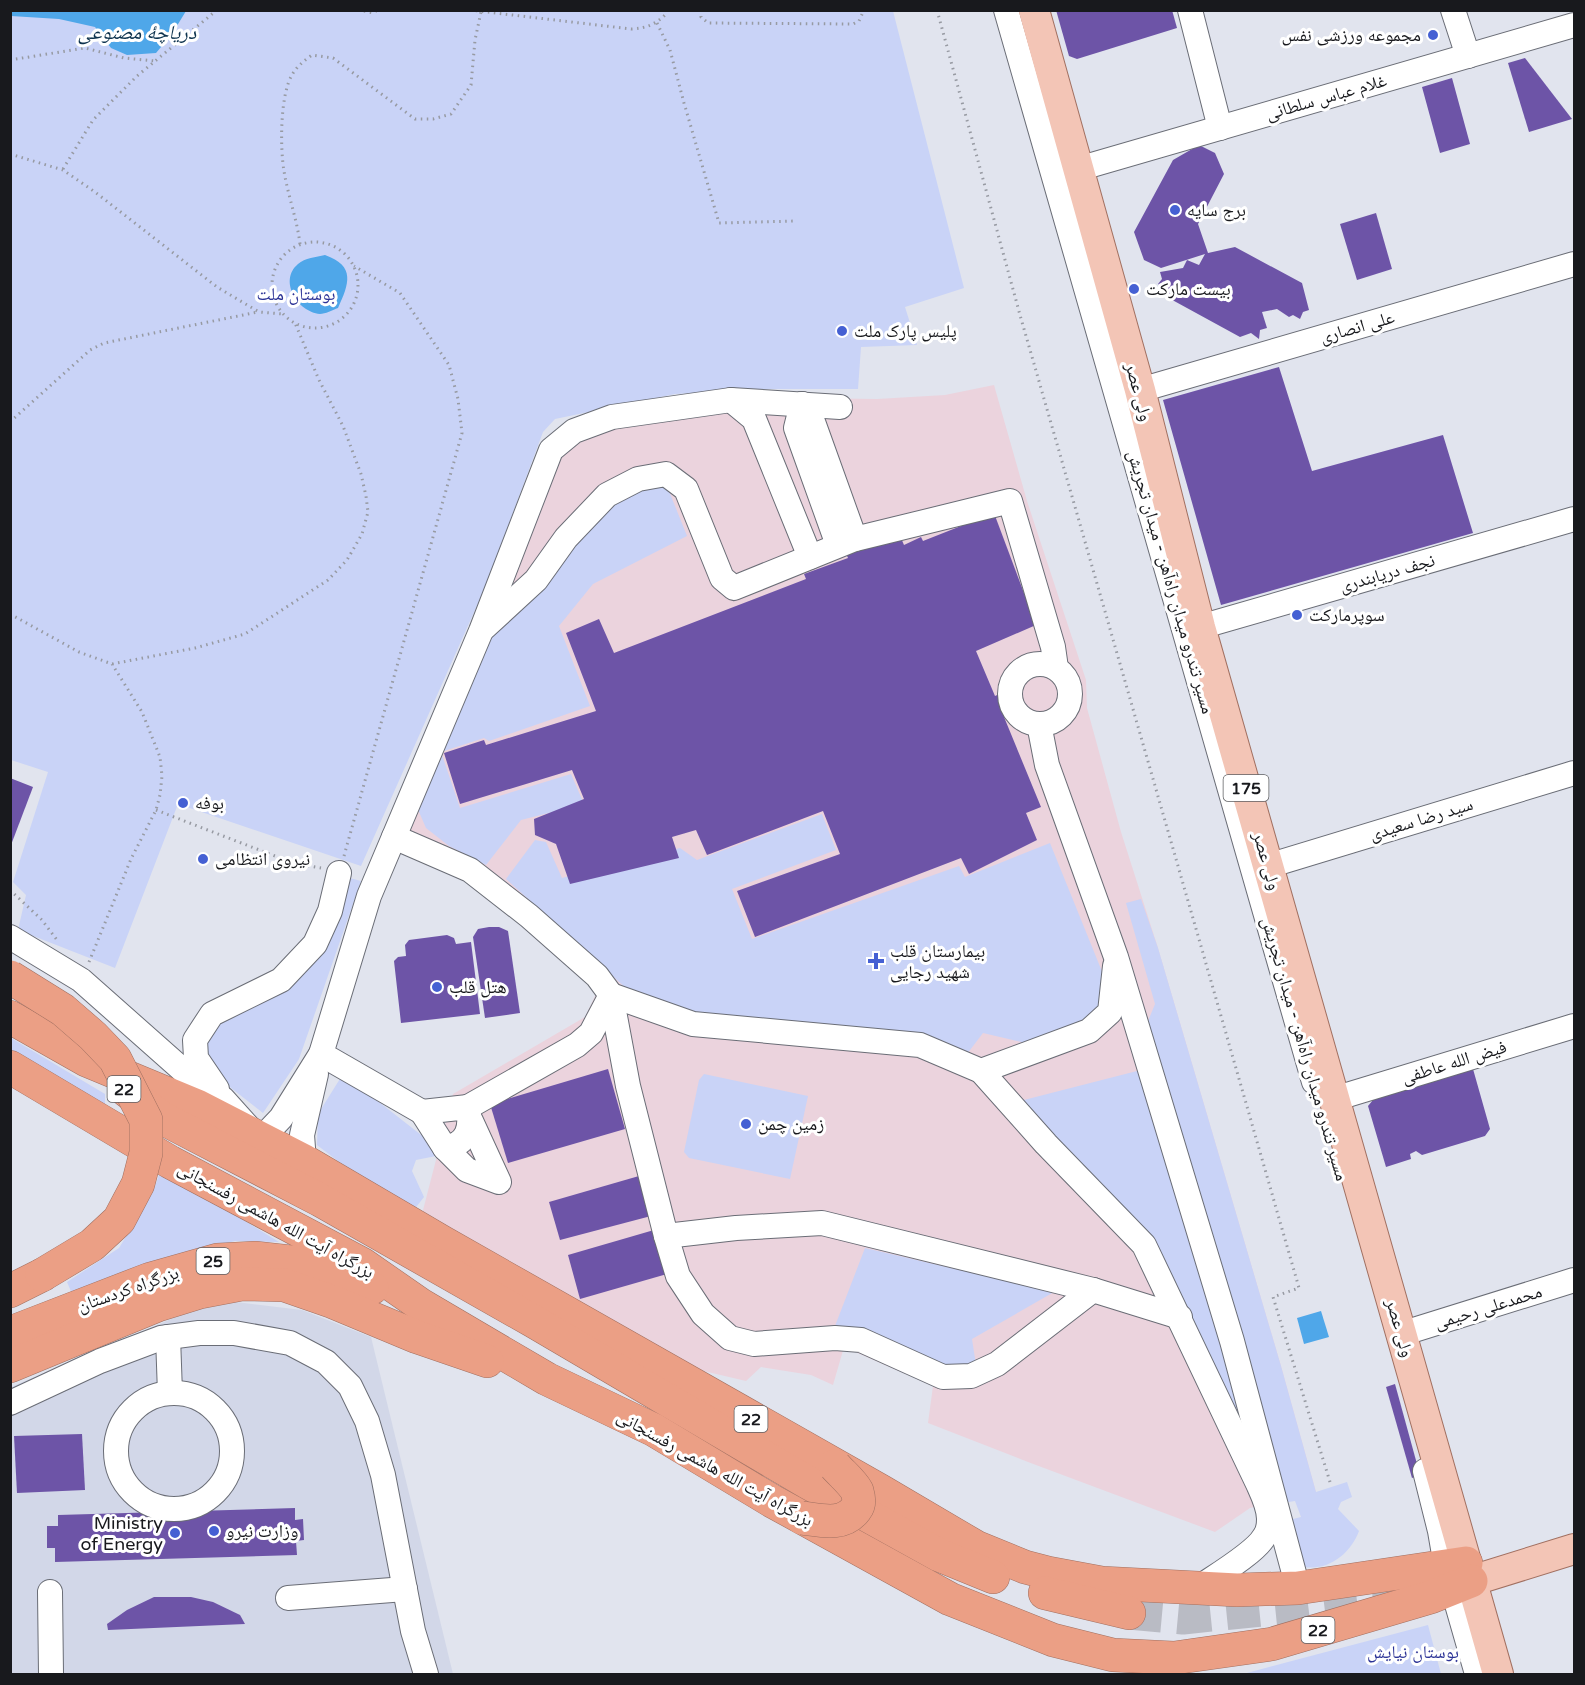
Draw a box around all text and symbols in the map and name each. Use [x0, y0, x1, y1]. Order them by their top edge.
water label: دریاچهٔ مصنوعی [78, 21, 197, 45]
place label: مجموعه ورزشی نفس [1282, 24, 1421, 46]
marker: مجموعه ورزشی نفس [1426, 28, 1440, 42]
street label: غلام عباس سلطانی [1263, 69, 1389, 126]
place label: برج سایه [1187, 199, 1246, 222]
marker: برج سایه [1168, 203, 1182, 217]
place label: بیست مارکت [1146, 278, 1231, 300]
marker: بیست مارکت [1127, 282, 1141, 296]
park label: بوستان ملت [257, 283, 335, 305]
street label: علی انصاری [1317, 306, 1397, 348]
place label: پلیس پارک ملت [854, 320, 957, 342]
marker: پلیس پارک ملت [835, 324, 849, 338]
street label: ولی عصر [1120, 359, 1157, 424]
street label: مسیر تندرو میدان راه‌آهن - میدان تجریش [1123, 448, 1219, 716]
street label: نجف دریابندری [1337, 549, 1437, 597]
place label: سوپرمارکت [1309, 604, 1385, 626]
marker: سوپرمارکت [1290, 608, 1304, 622]
road number: 175 [1224, 775, 1268, 801]
place label: بوفه [195, 792, 224, 814]
street label: سید رضا سعیدی [1366, 793, 1476, 845]
marker: بوفه [176, 796, 190, 810]
street label: ولی عصر [1248, 828, 1286, 893]
place label: نیروی انتظامی [215, 848, 310, 870]
marker: نیروی انتظامی [196, 852, 210, 866]
street label: مسیر تندرو میدان راه‌آهن - میدان تجریش [1257, 915, 1353, 1183]
place label: بیمارستان قلب شهید رجایی [890, 940, 985, 983]
marker: بیمارستان قلب شهید رجایی [867, 952, 885, 970]
place label: هتل قلب [449, 976, 507, 998]
marker: هتل قلب [430, 980, 444, 994]
street label: فیض الله عاطفی [1399, 1036, 1509, 1088]
road number: 22 [108, 1076, 140, 1102]
place label: زمین چمن [758, 1113, 824, 1135]
marker: زمین چمن [739, 1117, 753, 1131]
street label: بزرگراه آیت الله هاشمی رفسنجانی [174, 1157, 378, 1283]
road number: 25 [196, 1248, 230, 1274]
street label: بزرگراه کردستان [74, 1261, 182, 1317]
street label: محمدعلی رحیمی [1432, 1280, 1544, 1334]
street label: ولی عصر [1381, 1295, 1419, 1360]
street label: بزرگراه آیت الله هاشمی رفسنجانی [613, 1405, 817, 1531]
road number: 22 [734, 1406, 768, 1432]
place label: Ministry of Energy [80, 1512, 163, 1555]
place label: وزارت نیرو [226, 1520, 298, 1542]
marker: وزارت نیرو [207, 1524, 221, 1538]
marker: Ministry of Energy [168, 1526, 182, 1540]
road number: 22 [1302, 1617, 1334, 1643]
park label: بوستان نیایش [1367, 1641, 1459, 1663]

